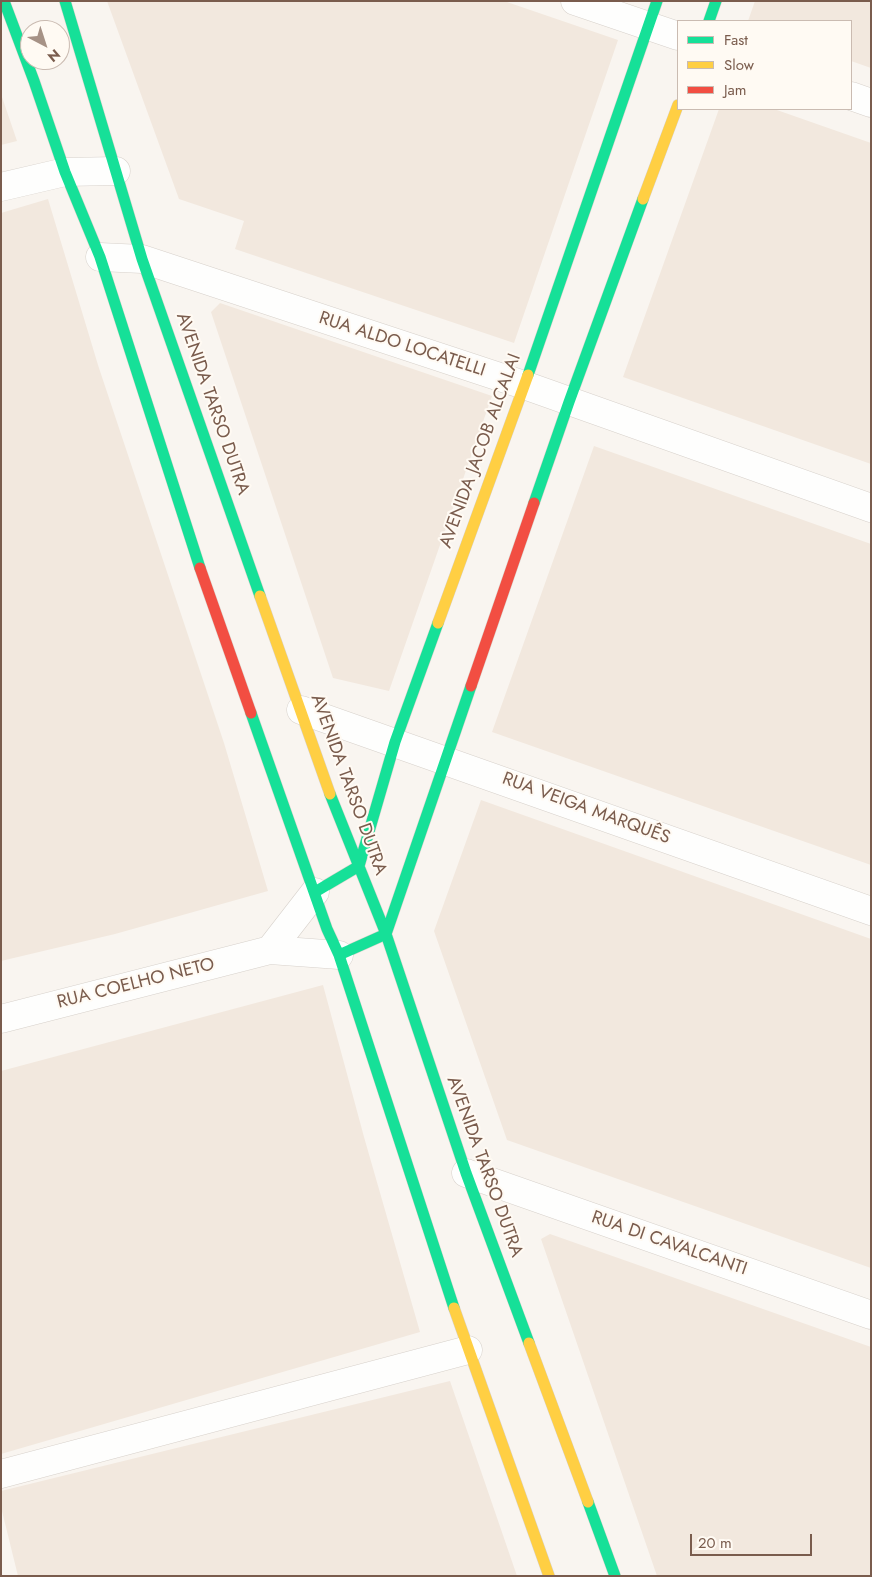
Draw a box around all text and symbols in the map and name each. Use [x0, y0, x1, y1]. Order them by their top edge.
north arrow [20, 20, 70, 70]
legend [677, 20, 852, 110]
text: Fast [724, 29, 748, 51]
text: N [43, 44, 65, 67]
text: Slow [724, 54, 754, 76]
text: Jam [724, 79, 747, 101]
street label: RUA ALDO LOCATELLI [316, 308, 488, 382]
street label: AVENIDA TARSO DUTRA [171, 310, 253, 498]
street label: AVENIDA JACOB ALCALAI [436, 351, 526, 551]
street label: AVENIDA TARSO DUTRA [305, 692, 391, 878]
street label: RUA VEIGA MARQUÊS [499, 769, 673, 849]
street label: RUA COELHO NETO [55, 954, 217, 1014]
street label: AVENIDA TARSO DUTRA [441, 1074, 527, 1260]
street label: RUA DI CAVALCANTI [588, 1207, 750, 1281]
scale bar [692, 1524, 814, 1556]
text: 20 m [698, 1532, 732, 1554]

